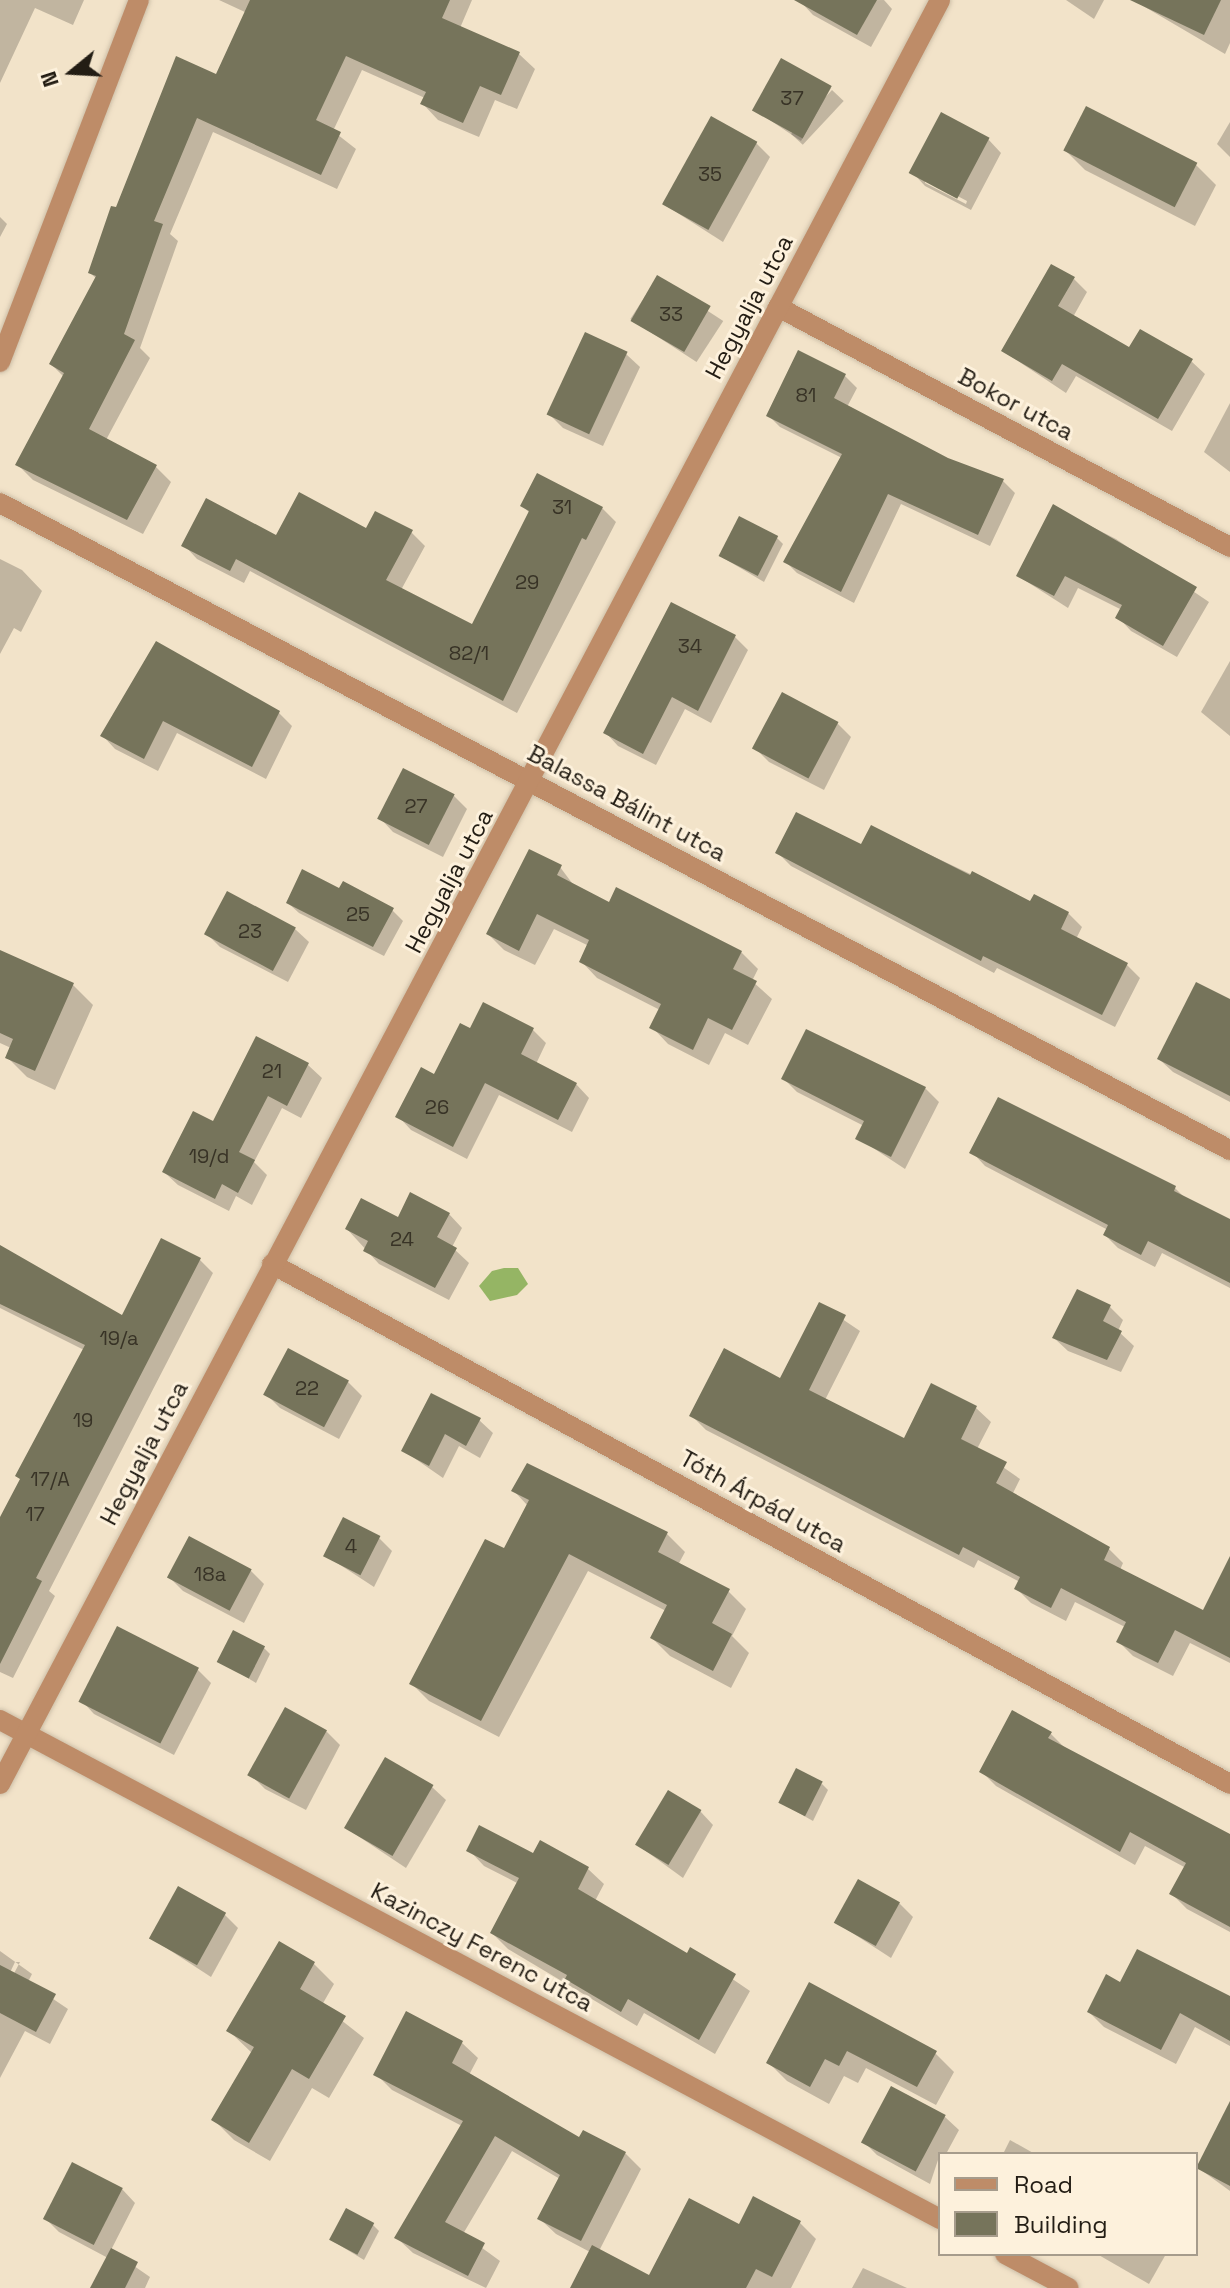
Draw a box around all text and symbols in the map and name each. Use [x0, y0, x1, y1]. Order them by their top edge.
north arrow [32, 32, 112, 112]
text: N [34, 68, 65, 91]
house number: 37 [780, 86, 804, 110]
house number: 35 [698, 162, 722, 186]
street label: Hegyalja utca [699, 230, 799, 384]
house number: 33 [659, 302, 683, 326]
street label: Bokor utca [953, 362, 1079, 446]
house number: 81 [796, 383, 816, 407]
house number: 31 [552, 495, 572, 519]
house number: 29 [515, 570, 539, 594]
house number: 34 [678, 634, 702, 658]
house number: 82/1 [449, 641, 489, 665]
street label: Balassa Bálint utca [523, 738, 731, 868]
house number: 27 [404, 794, 428, 818]
street label: Hegyalja utca [399, 804, 499, 958]
house number: 25 [346, 902, 370, 926]
house number: 23 [238, 919, 262, 943]
house number: 21 [262, 1059, 282, 1083]
house number: 26 [425, 1095, 449, 1119]
house number: 19/d [189, 1144, 229, 1168]
house number: 24 [390, 1227, 414, 1251]
house number: 19/a [99, 1326, 139, 1350]
street label: Hegyalja utca [94, 1376, 194, 1530]
house number: 22 [295, 1376, 319, 1400]
house number: 19 [73, 1408, 93, 1432]
street label: Tóth Árpád utca [675, 1443, 851, 1559]
house number: 17/A [30, 1467, 70, 1491]
house number: 17 [25, 1502, 45, 1526]
house number: 4 [345, 1534, 357, 1558]
house number: 18a [194, 1562, 226, 1586]
street label: Kazinczy Ferenc utca [366, 1876, 598, 2018]
legend [938, 2152, 1198, 2256]
text: Road [1014, 2169, 1073, 2200]
text: Building [1014, 2209, 1108, 2240]

